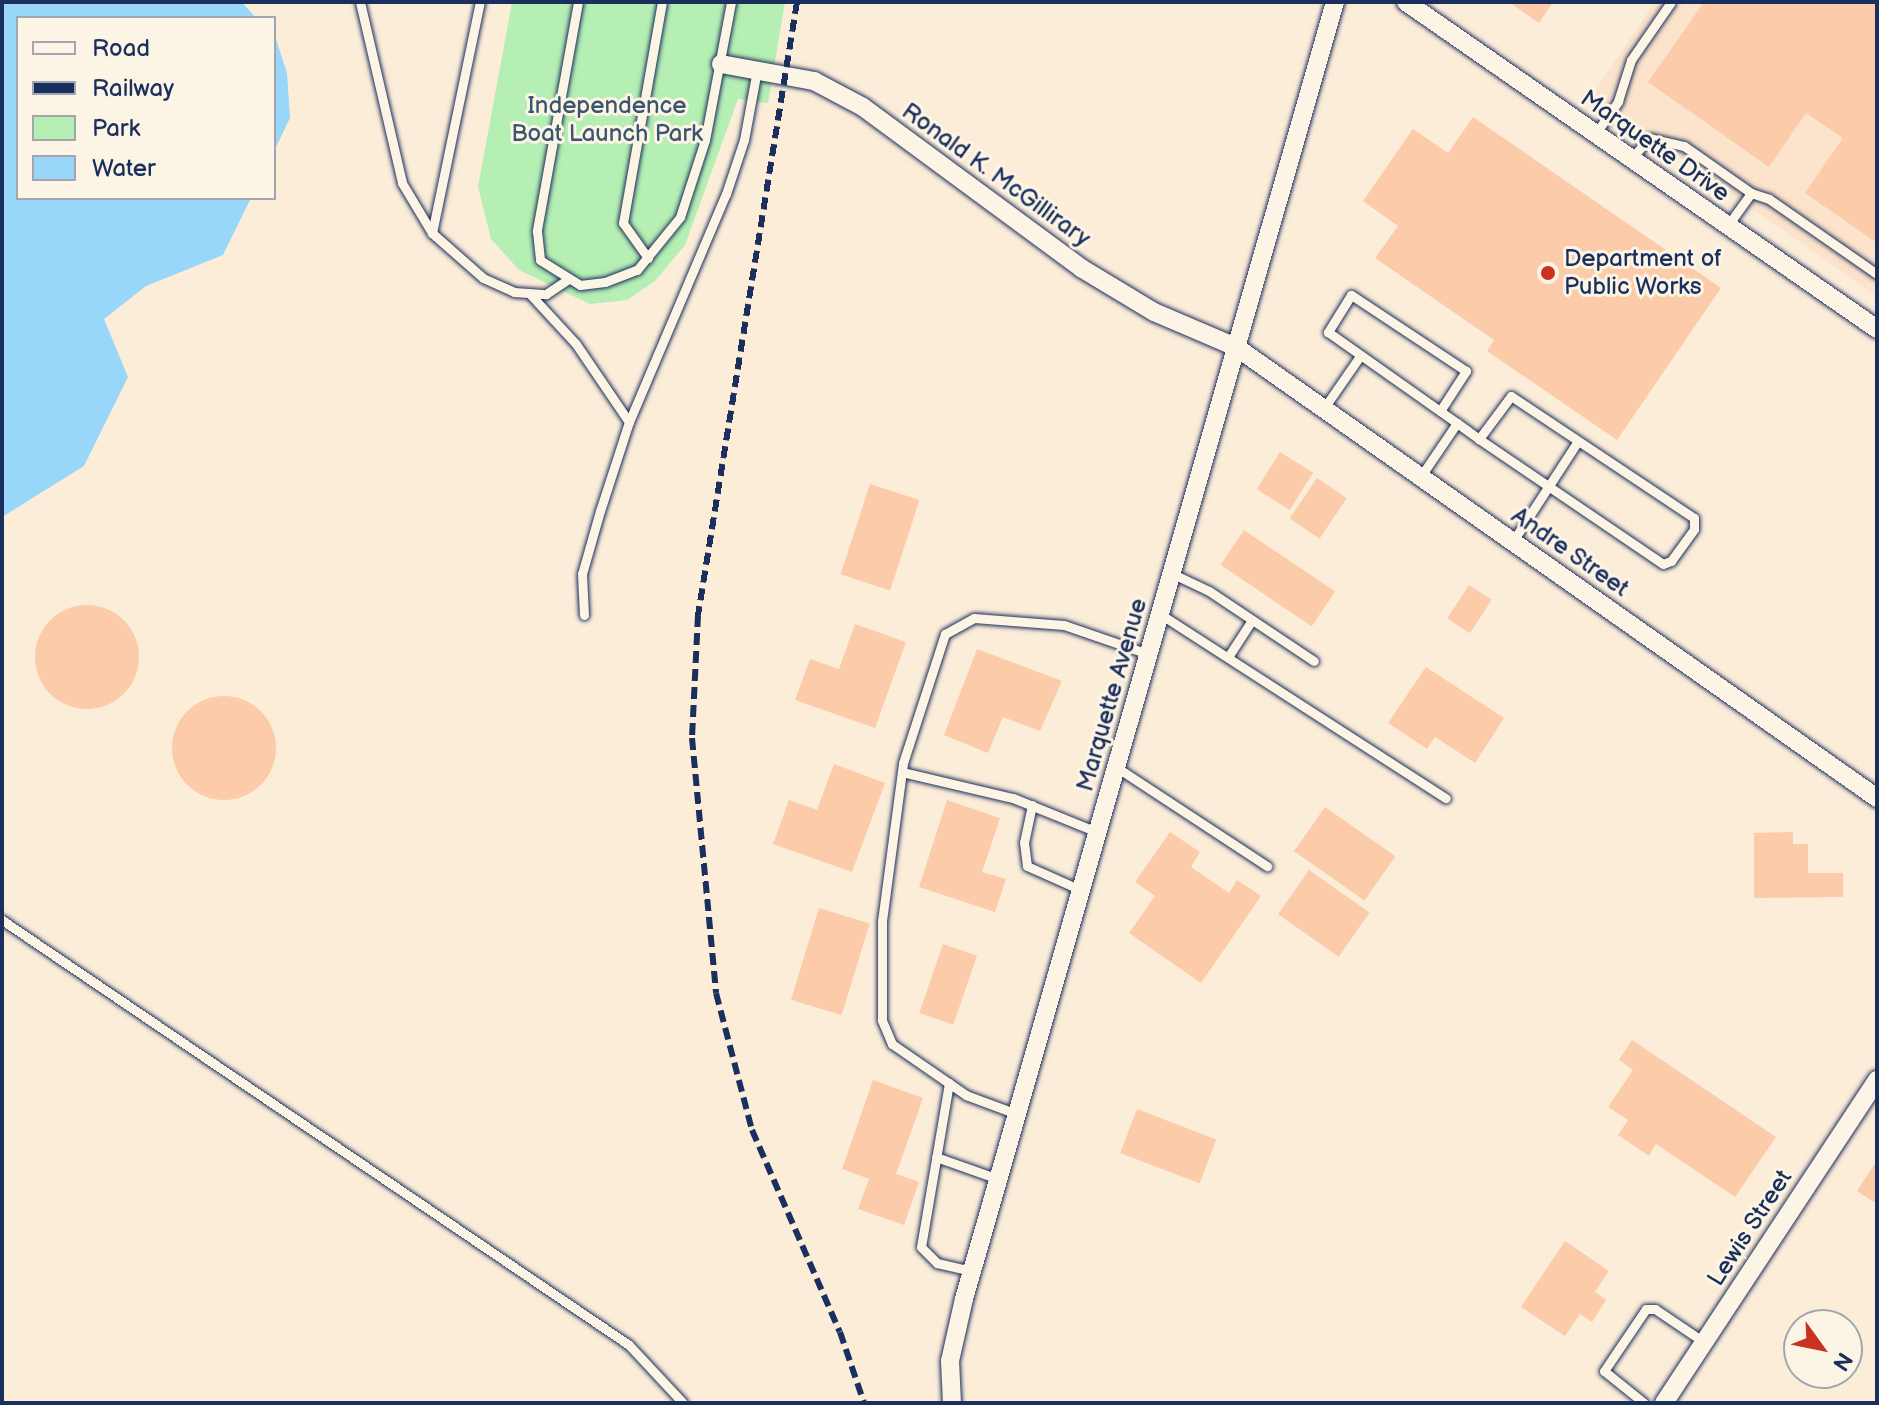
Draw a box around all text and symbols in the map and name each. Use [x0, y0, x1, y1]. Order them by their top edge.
legend [16, 16, 276, 200]
text: Road [92, 34, 150, 63]
text: Railway [92, 74, 174, 103]
street label: Marquette Drive [1575, 84, 1735, 208]
park label: Independence Boat Launch Park [511, 92, 703, 148]
street label: Ronald K. McGillirary [896, 97, 1096, 253]
text: Park [92, 114, 140, 143]
text: Water [92, 154, 156, 183]
place label: Department of Public Works [1564, 245, 1722, 301]
marker: Department of Public Works [1539, 264, 1557, 282]
street label: Andre Street [1506, 501, 1634, 603]
street label: Marquette Avenue [1071, 595, 1153, 795]
street label: Lewis Street [1702, 1164, 1798, 1292]
north arrow [1783, 1309, 1863, 1389]
text: N [1826, 1347, 1858, 1376]

